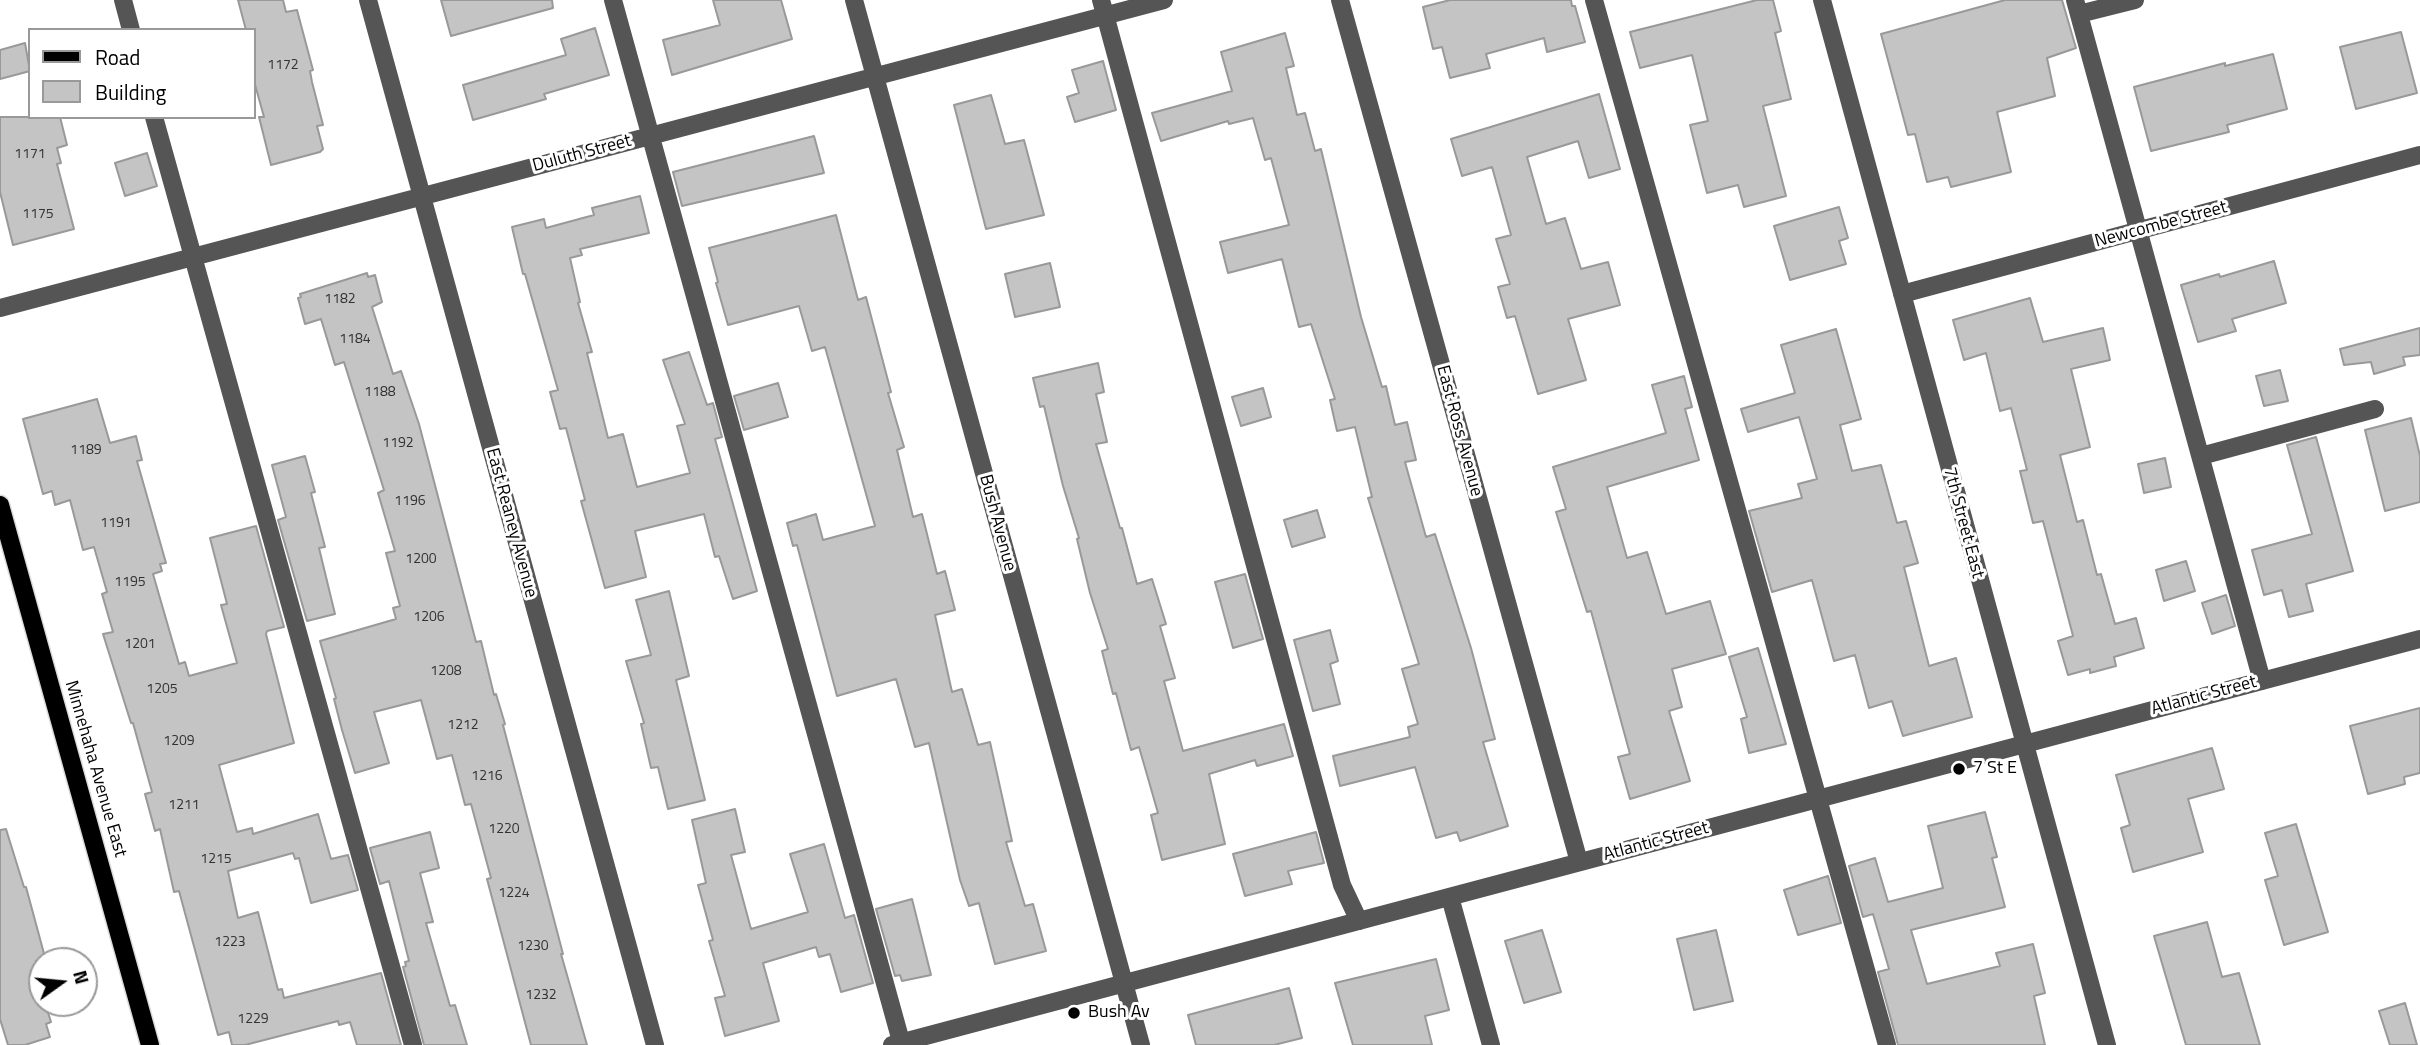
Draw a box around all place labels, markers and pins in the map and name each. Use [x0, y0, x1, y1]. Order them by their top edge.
place label: 7 St E [1973, 758, 2017, 780]
marker: 7 St E [1951, 761, 1967, 777]
place label: Bush Av [1088, 1002, 1150, 1024]
marker: Bush Av [1066, 1005, 1082, 1021]

